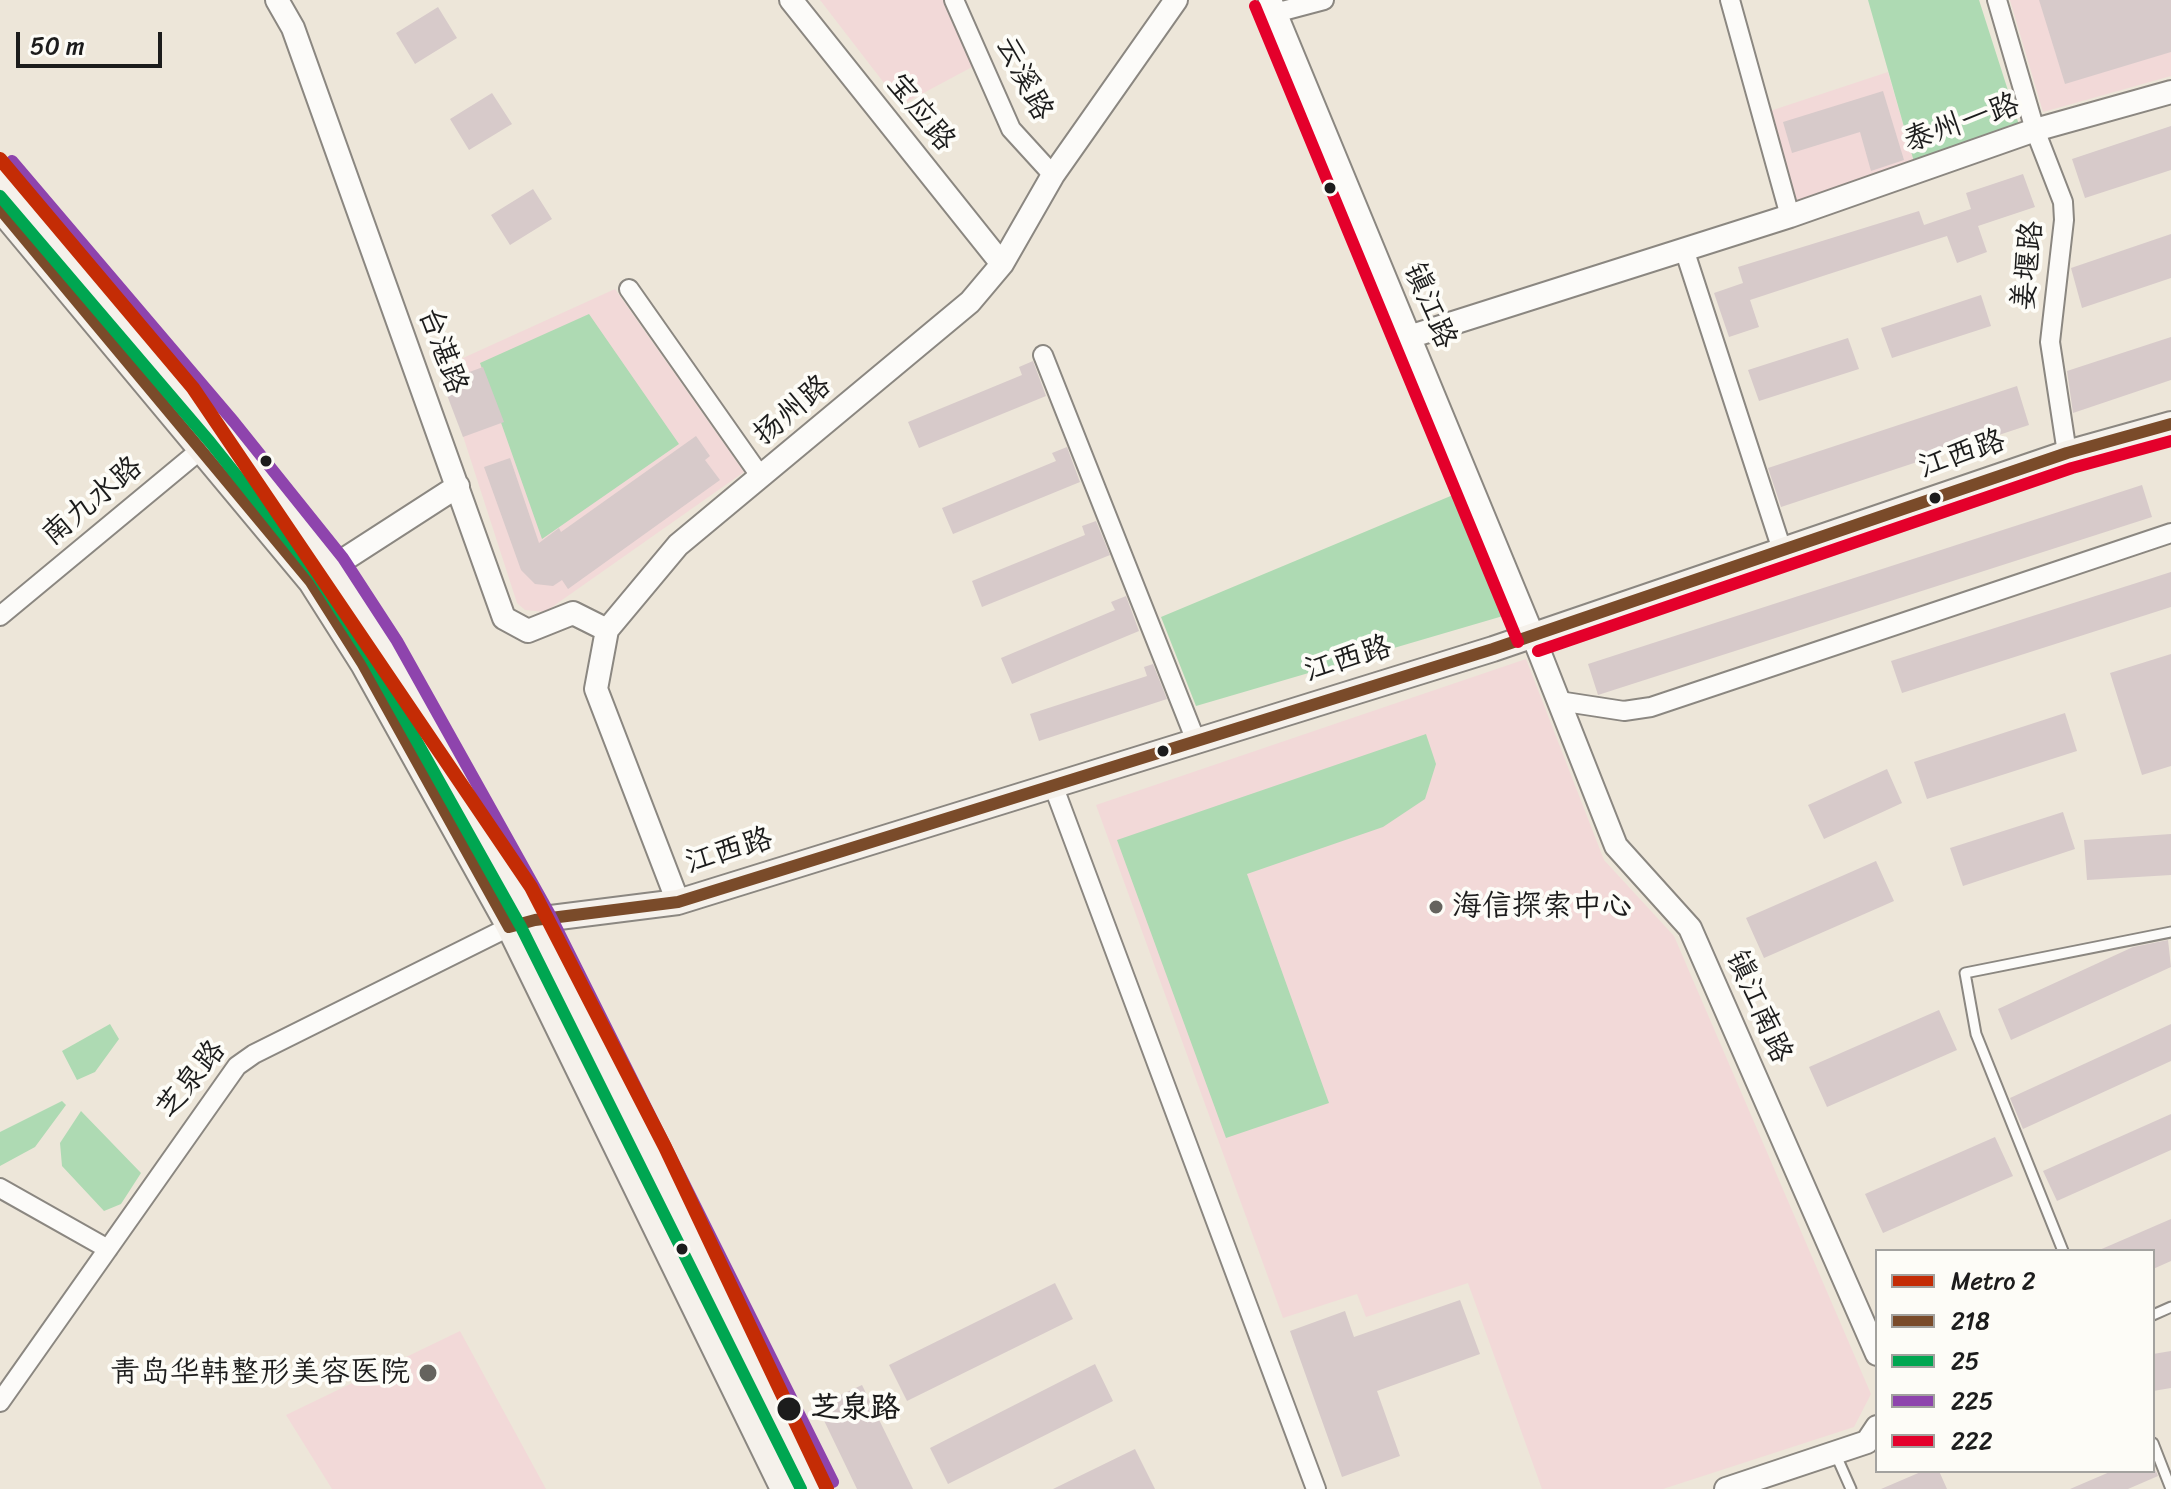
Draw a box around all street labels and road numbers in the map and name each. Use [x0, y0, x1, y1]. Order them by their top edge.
street label: 云溪路 [987, 31, 1059, 127]
street label: 宝应路 [878, 67, 962, 159]
street label: 泰州一路 [1899, 87, 2025, 161]
street label: 姜堰路 [2006, 219, 2052, 313]
street label: 镇江路 [1395, 258, 1463, 354]
street label: 台湛路 [410, 303, 474, 399]
street label: 扬州路 [747, 368, 839, 454]
street label: 江西路 [1914, 423, 2010, 487]
street label: 南九水路 [35, 450, 151, 554]
street label: 江西路 [1300, 630, 1396, 690]
street label: 江西路 [681, 822, 777, 882]
street label: 镇江南路 [1717, 945, 1799, 1069]
street label: 芝泉路 [150, 1034, 234, 1126]

